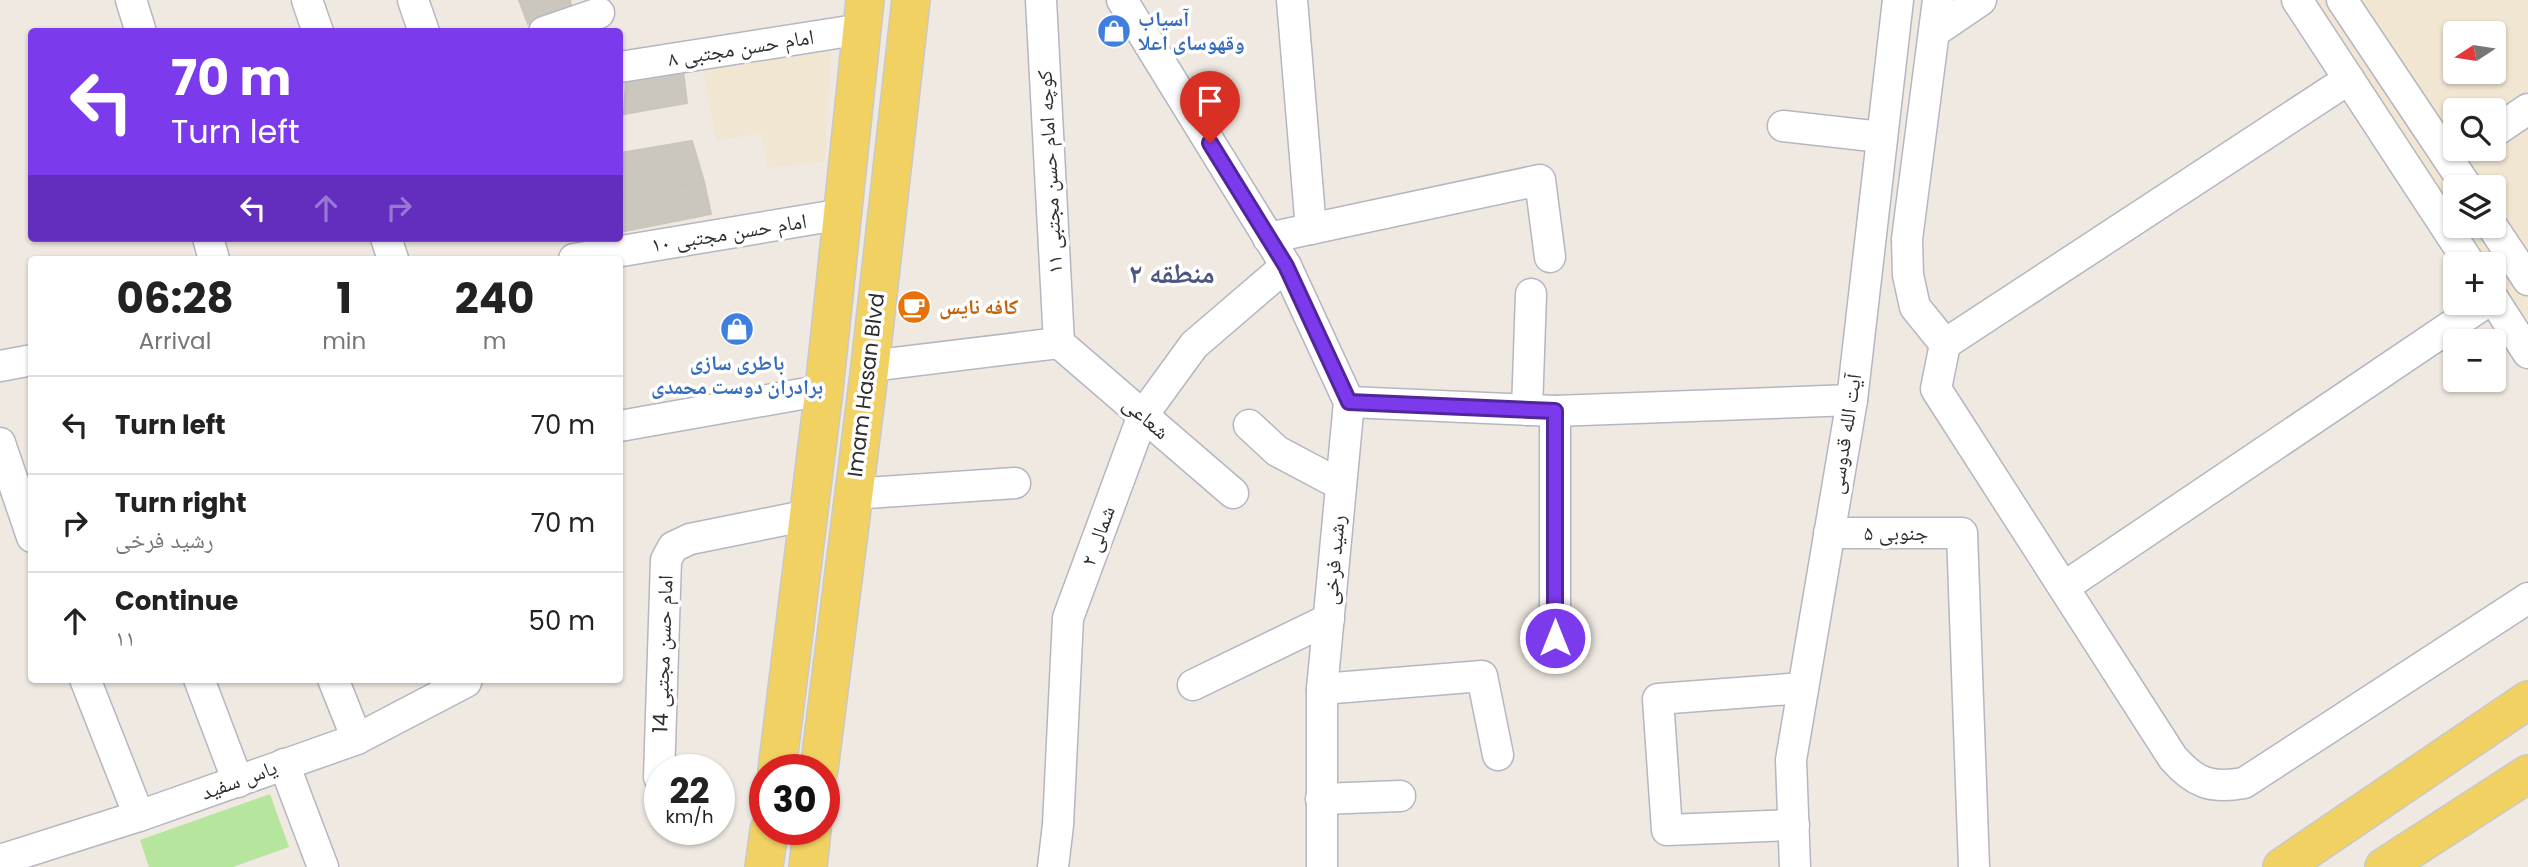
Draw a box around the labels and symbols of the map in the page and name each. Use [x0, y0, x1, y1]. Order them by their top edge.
place label: آسیاب وقهوسای اعلا [1138, 4, 1245, 57]
shop icon: آسیاب وقهوسای اعلا [1095, 12, 1133, 50]
north arrow [2443, 21, 2506, 84]
street label: امام حسن مجتبی ۸ [666, 22, 816, 73]
street label: کوچه امام حسن مجتبی ۱۱ [1030, 69, 1069, 275]
pin [1180, 71, 1240, 143]
street label: امام حسن مجتبی ۱۰ [649, 206, 809, 259]
district label: منطقه ۲ [1129, 254, 1215, 293]
cafe icon: کافه نایس [895, 288, 933, 326]
street label: Imam Hasan Blvd [840, 291, 891, 479]
place label: کافه نایس [939, 292, 1018, 321]
shop icon: باطری سازی برادران دوست محمدی [718, 310, 756, 348]
place label: باطری سازی برادران دوست محمدی [651, 348, 823, 401]
street label: آیت الله قدوسی [1821, 371, 1868, 496]
street label: شعاعی [1117, 389, 1176, 446]
street label: ۲ شمالی [1073, 502, 1122, 570]
street label: رشید فرخی [1315, 514, 1352, 606]
street label: ۵ جنوبی [1864, 518, 1928, 547]
street label: امام حسن مجتبی 14 [645, 574, 680, 734]
position arrow [1518, 601, 1592, 675]
street label: یاس سفید [197, 752, 281, 807]
speed limit sign: 30 [749, 754, 840, 845]

